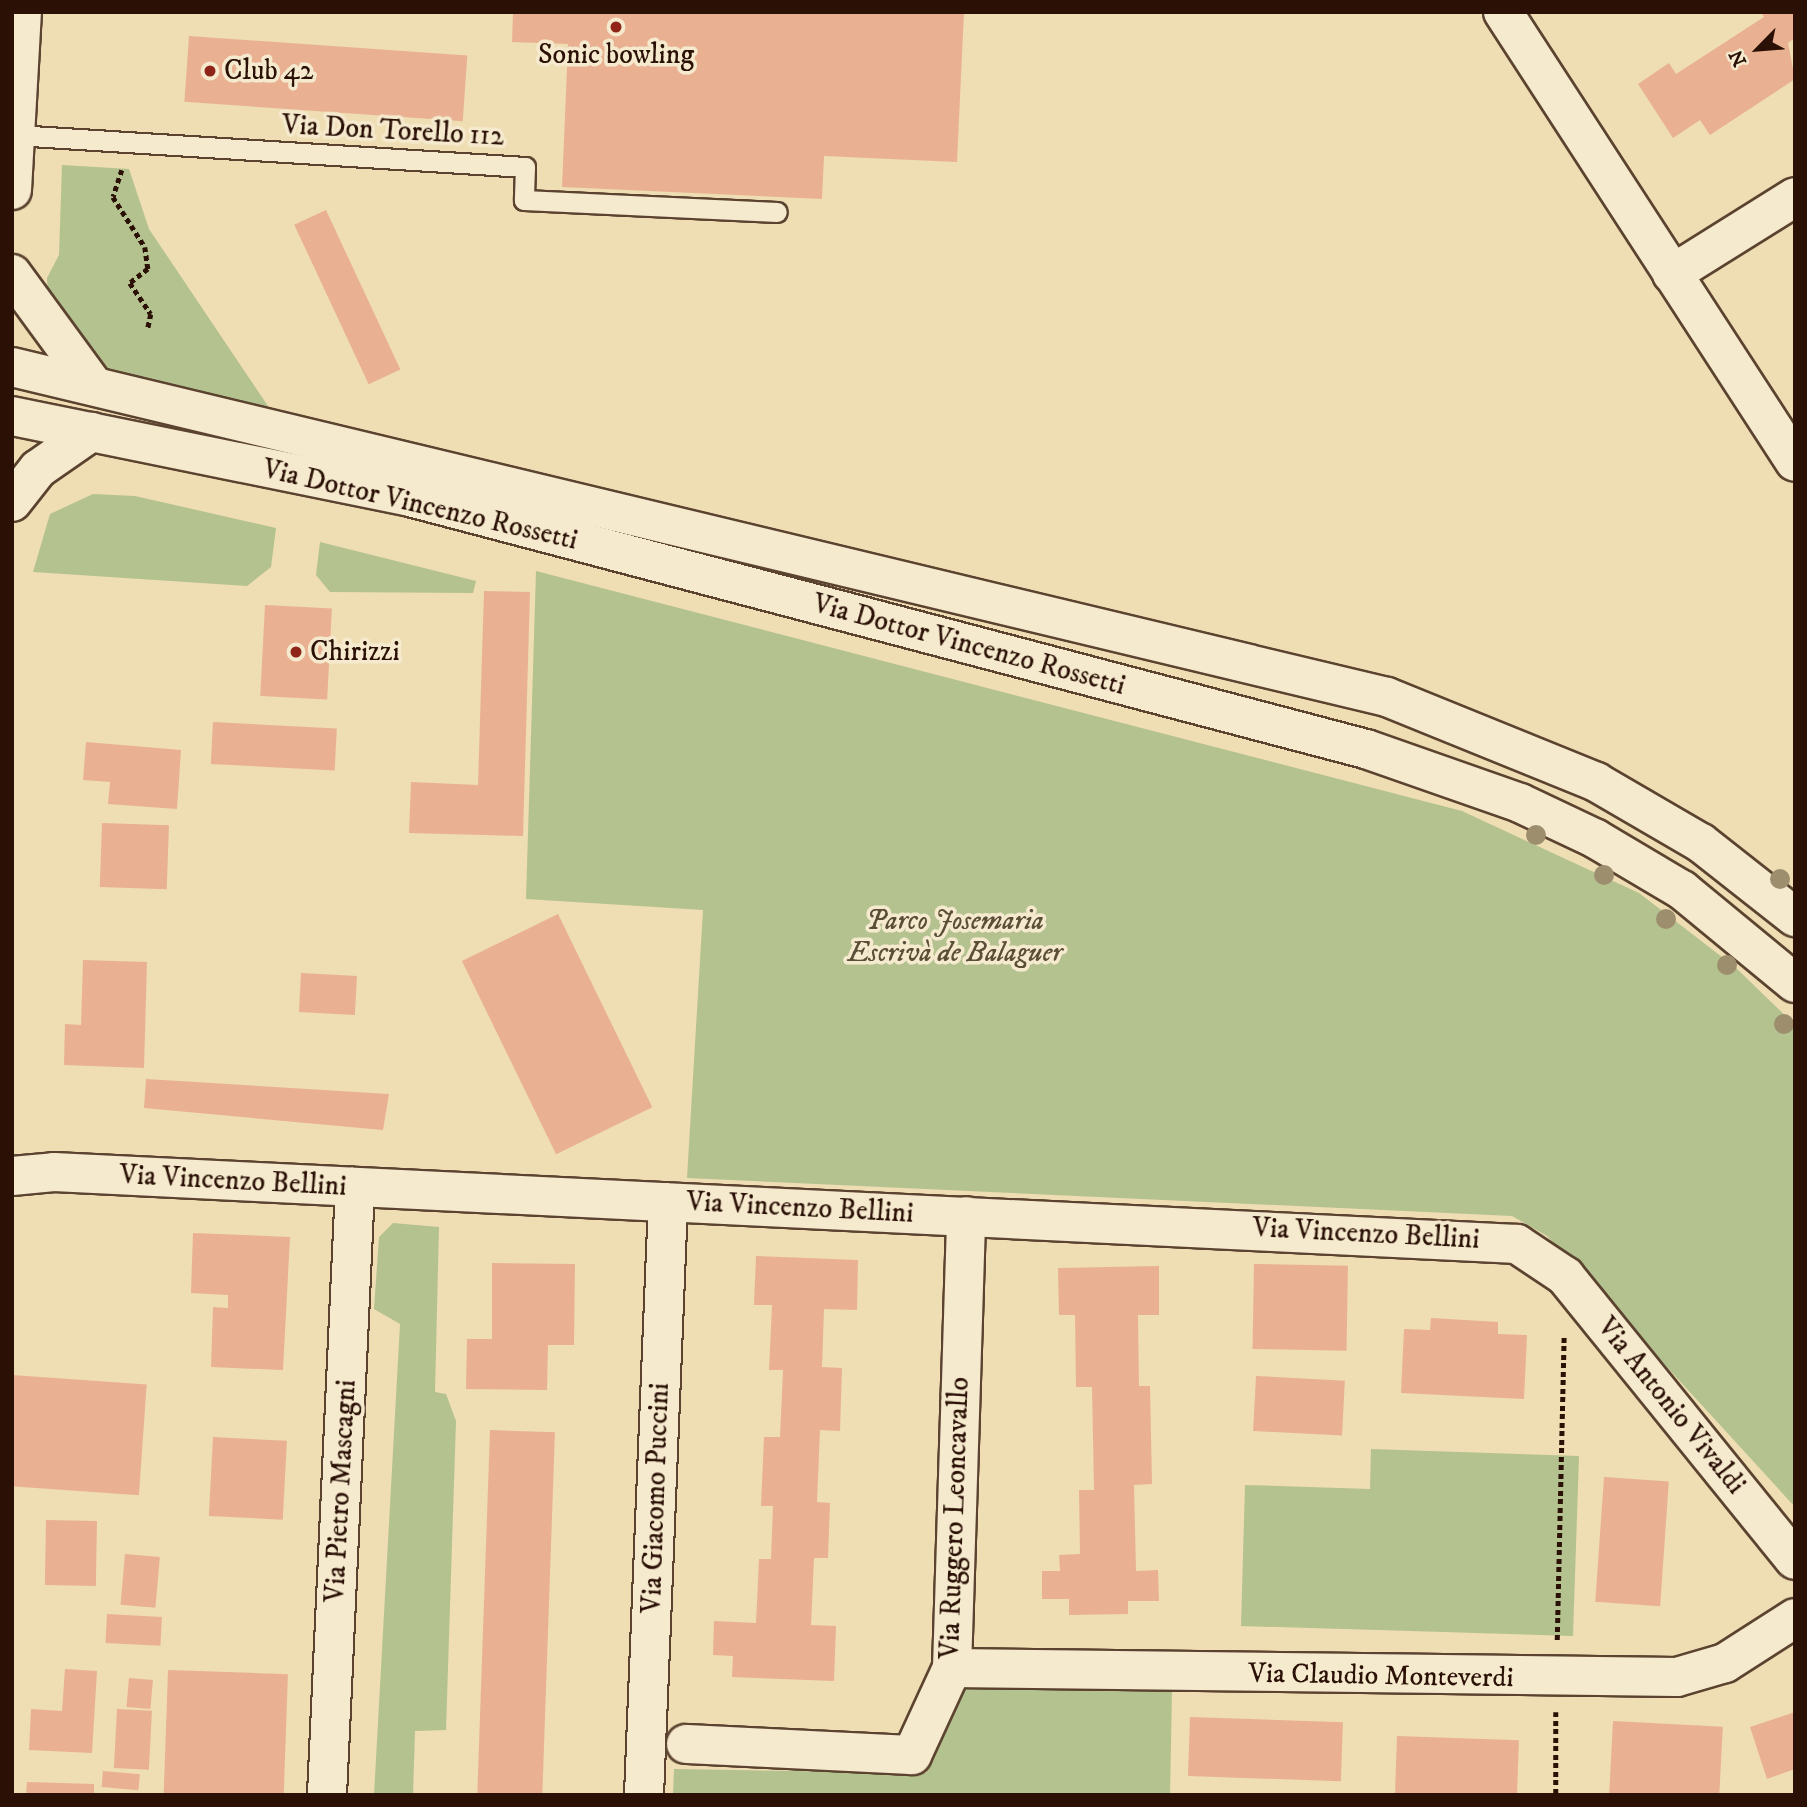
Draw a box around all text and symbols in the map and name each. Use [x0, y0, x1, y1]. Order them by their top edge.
north arrow [1723, 14, 1793, 84]
marker: Sonic bowling [608, 19, 624, 35]
place label: Sonic bowling [538, 38, 694, 72]
text: N [1725, 46, 1752, 70]
place label: Club 42 [224, 54, 313, 88]
marker: Club 42 [202, 63, 218, 79]
street label: Via Don Torello 112 [281, 108, 505, 154]
street label: Via Dottor Vincenzo Rossetti [259, 452, 581, 558]
street label: Via Dottor Vincenzo Rossetti [809, 587, 1129, 703]
place label: Chirizzi [310, 635, 400, 669]
marker: Chirizzi [288, 644, 304, 660]
park label: Parco Josemaria Escrivà de Balaguer [848, 904, 1062, 970]
street label: Via Vincenzo Bellini [119, 1158, 347, 1204]
street label: Via Vincenzo Bellini [686, 1185, 914, 1231]
street label: Via Vincenzo Bellini [1252, 1211, 1480, 1257]
street label: Via Antonio Vivaldi [1589, 1311, 1753, 1501]
street label: Via Ruggero Leoncavallo [933, 1376, 977, 1660]
street label: Via Pietro Mascagni [318, 1379, 364, 1603]
street label: Via Giacomo Puccini [635, 1382, 677, 1614]
street label: Via Claudio Monteverdi [1248, 1657, 1514, 1695]

